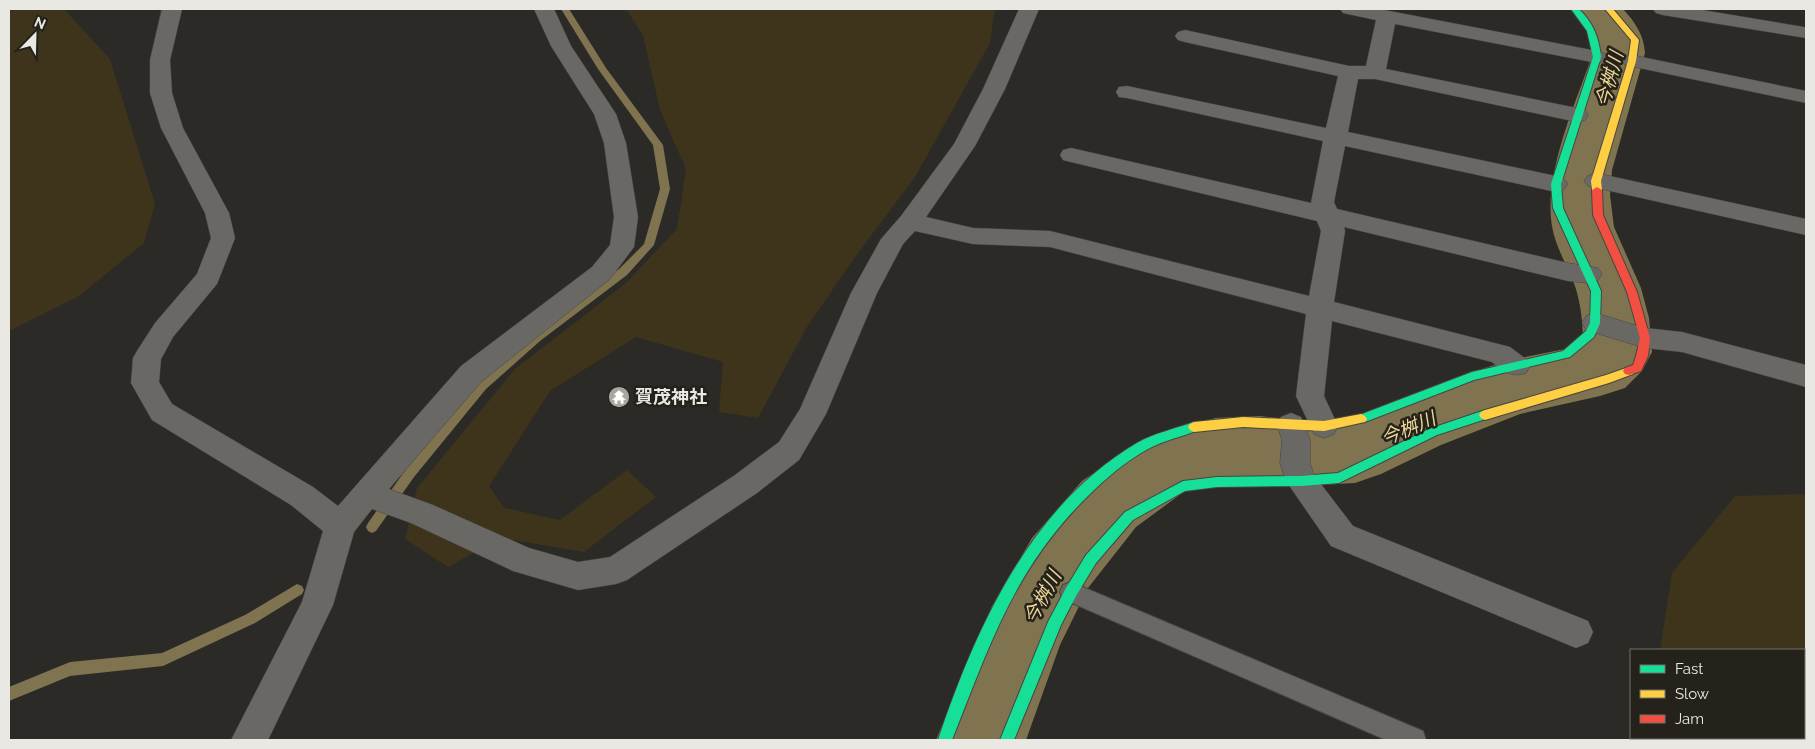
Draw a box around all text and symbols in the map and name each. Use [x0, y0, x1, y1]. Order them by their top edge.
north arrow [10, 10, 60, 60]
text: N [32, 14, 48, 32]
water label: 今桝川 [1591, 47, 1628, 109]
temple icon: 賀茂神社 [607, 385, 631, 409]
place label: 賀茂神社 [635, 386, 707, 407]
water label: 今桝川 [1377, 406, 1440, 449]
water label: 今桝川 [1019, 565, 1066, 627]
legend [1630, 649, 1805, 739]
text: Fast [1675, 660, 1703, 678]
text: Slow [1675, 685, 1709, 703]
text: Jam [1675, 710, 1704, 728]

